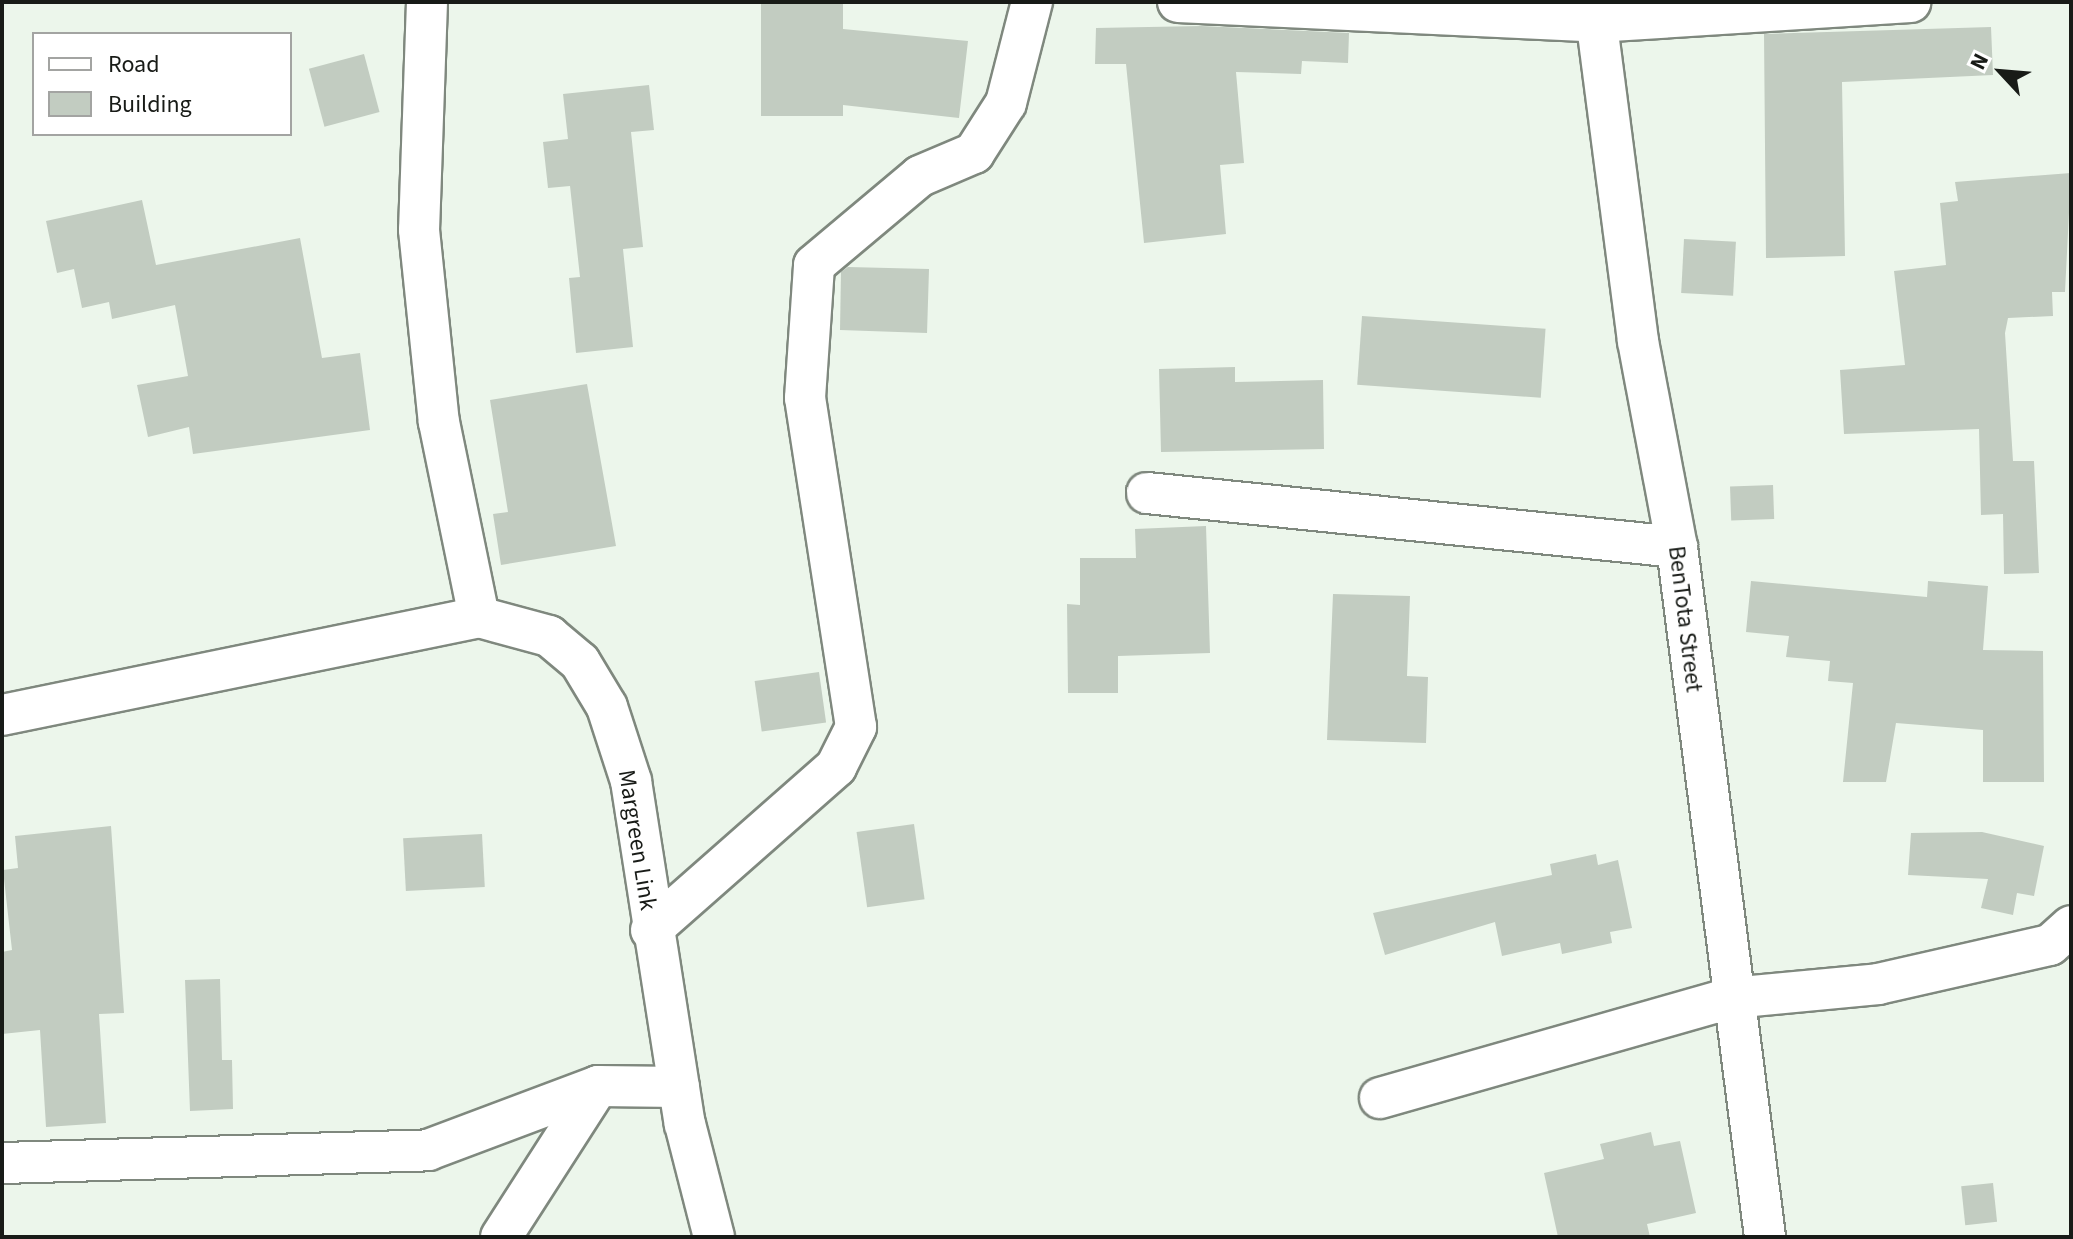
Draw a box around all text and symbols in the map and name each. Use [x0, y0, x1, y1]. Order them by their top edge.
legend [32, 32, 292, 136]
north arrow [1961, 32, 2041, 112]
text: Road [108, 47, 160, 82]
text: N [1962, 48, 1997, 75]
text: Building [108, 87, 192, 122]
street label: BenTota Street [1662, 544, 1708, 694]
street label: Margreen Link [612, 768, 662, 912]

